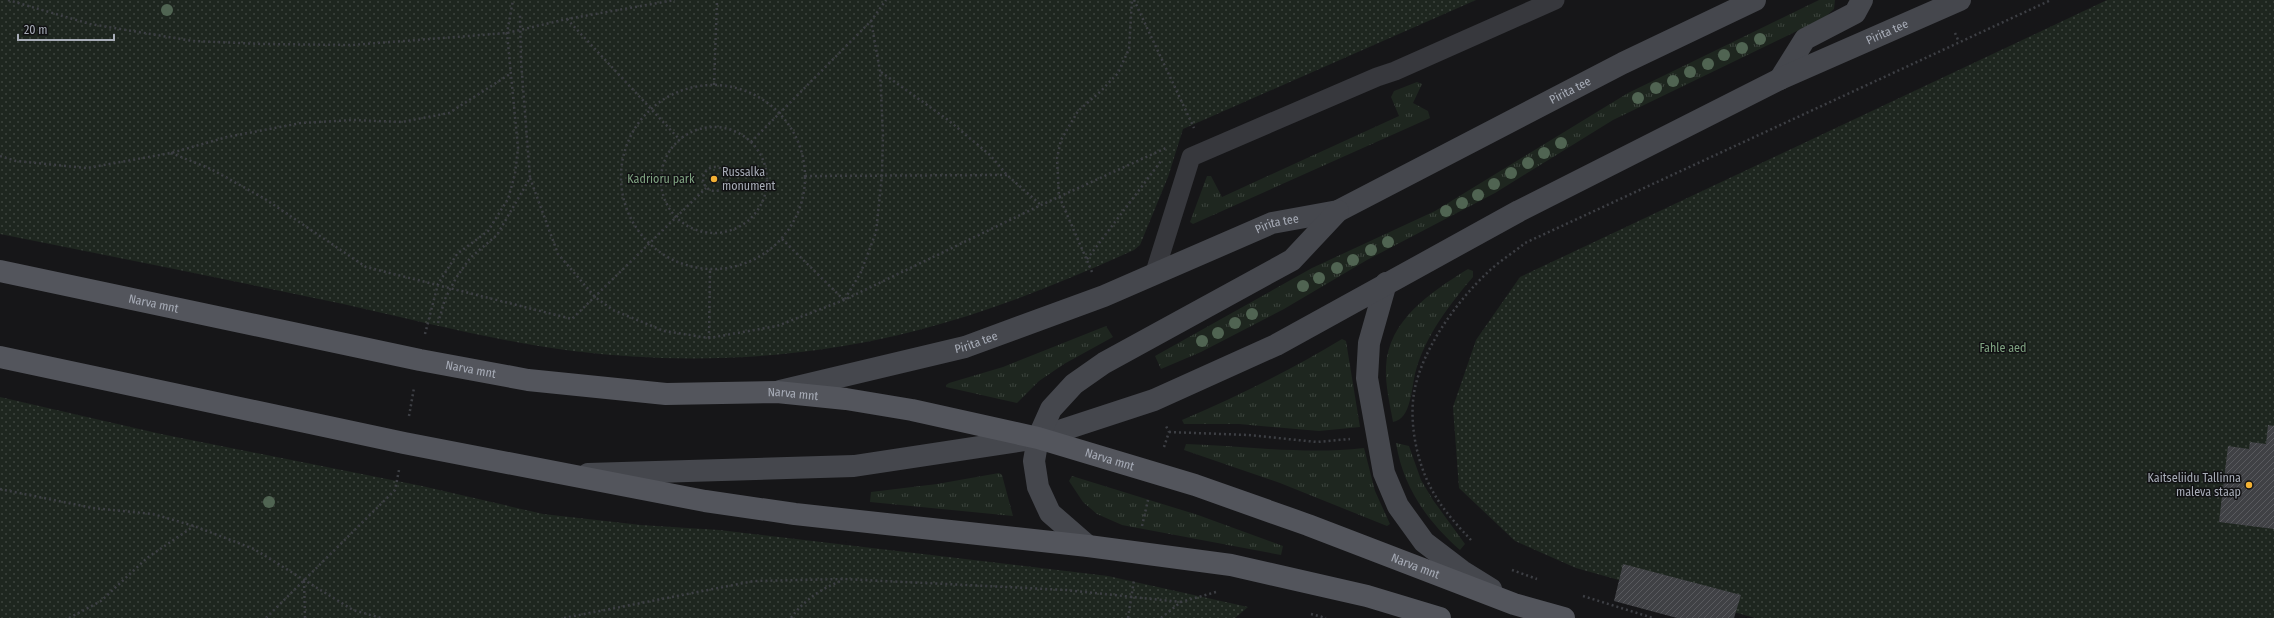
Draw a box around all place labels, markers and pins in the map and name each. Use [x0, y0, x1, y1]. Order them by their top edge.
place label: Russalka monument [722, 165, 776, 193]
marker: Russalka monument [709, 174, 719, 184]
place label: Kaitseliidu Tallinna maleva staap [2148, 471, 2241, 499]
marker: Kaitseliidu Tallinna maleva staap [2244, 480, 2254, 490]

